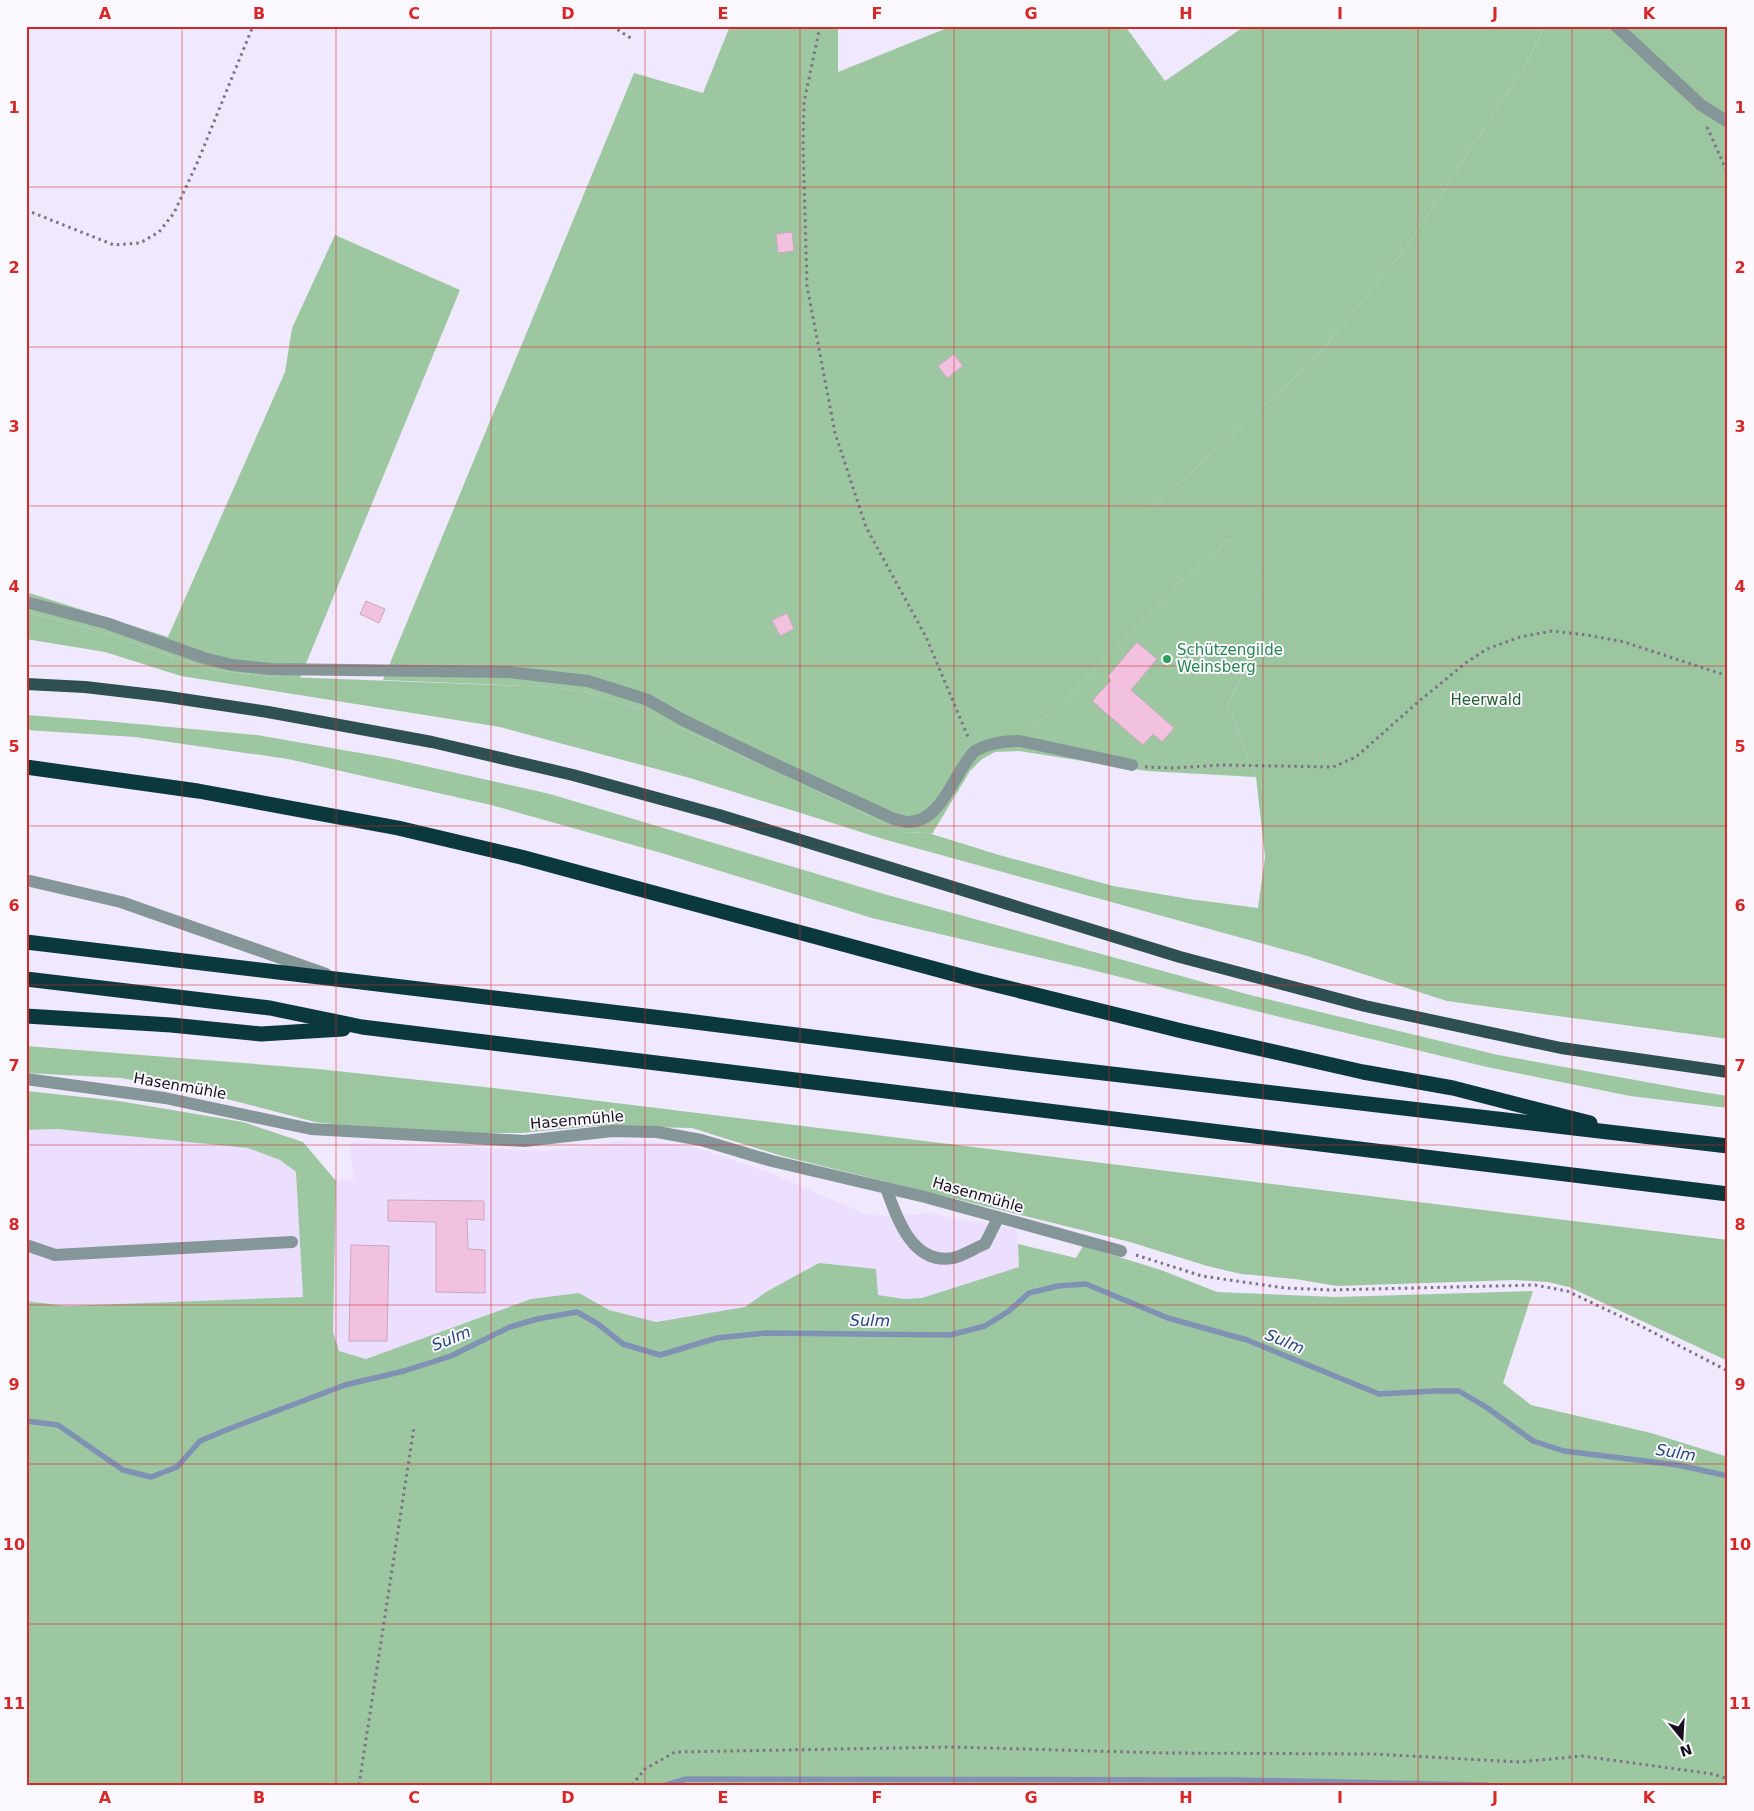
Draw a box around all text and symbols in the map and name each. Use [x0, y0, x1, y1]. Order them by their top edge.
text: A [99, 4, 112, 23]
text: B [253, 4, 265, 23]
text: C [408, 4, 420, 23]
text: D [561, 4, 575, 23]
text: E [718, 4, 728, 23]
text: F [872, 4, 882, 23]
text: G [1024, 4, 1038, 23]
text: H [1179, 4, 1193, 23]
text: I [1337, 4, 1343, 23]
text: J [1491, 4, 1498, 23]
text: K [1643, 4, 1656, 23]
text: 1 [8, 98, 20, 117]
text: 1 [1734, 98, 1746, 117]
text: 2 [8, 258, 20, 277]
text: 2 [1734, 258, 1746, 277]
text: 3 [8, 417, 20, 436]
text: 3 [1734, 417, 1746, 436]
text: 4 [8, 577, 20, 596]
text: 4 [1734, 577, 1746, 596]
place label: Schützengilde Weinsberg [1177, 641, 1283, 676]
marker: Schützengilde Weinsberg [1161, 653, 1173, 665]
park label: Heerwald [1450, 691, 1522, 709]
text: 5 [8, 737, 20, 756]
text: 5 [1734, 737, 1746, 756]
text: 6 [8, 896, 20, 915]
text: 6 [1734, 896, 1746, 915]
text: 7 [8, 1056, 20, 1075]
text: 7 [1734, 1056, 1746, 1075]
street label: Hasenmühle [132, 1069, 228, 1103]
street label: Hasenmühle [529, 1107, 625, 1133]
street label: Hasenmühle [930, 1173, 1026, 1217]
text: 8 [8, 1215, 20, 1234]
text: 8 [1734, 1215, 1746, 1234]
water label: Sulm [850, 1311, 890, 1330]
water label: Sulm [429, 1322, 473, 1355]
water label: Sulm [1263, 1325, 1307, 1358]
text: 9 [8, 1375, 20, 1394]
text: 9 [1734, 1375, 1746, 1394]
water label: Sulm [1655, 1440, 1697, 1465]
text: 10 [3, 1535, 25, 1554]
text: 10 [1729, 1535, 1751, 1554]
text: 11 [3, 1694, 25, 1713]
text: 11 [1729, 1694, 1751, 1713]
north arrow [1656, 1714, 1706, 1764]
text: N [1678, 1741, 1694, 1760]
text: A [99, 1788, 112, 1807]
text: B [253, 1788, 265, 1807]
text: C [408, 1788, 420, 1807]
text: D [561, 1788, 575, 1807]
text: E [718, 1788, 728, 1807]
text: F [872, 1788, 882, 1807]
text: G [1024, 1788, 1038, 1807]
text: H [1179, 1788, 1193, 1807]
text: I [1337, 1788, 1343, 1807]
text: J [1491, 1788, 1498, 1807]
text: K [1643, 1788, 1656, 1807]

